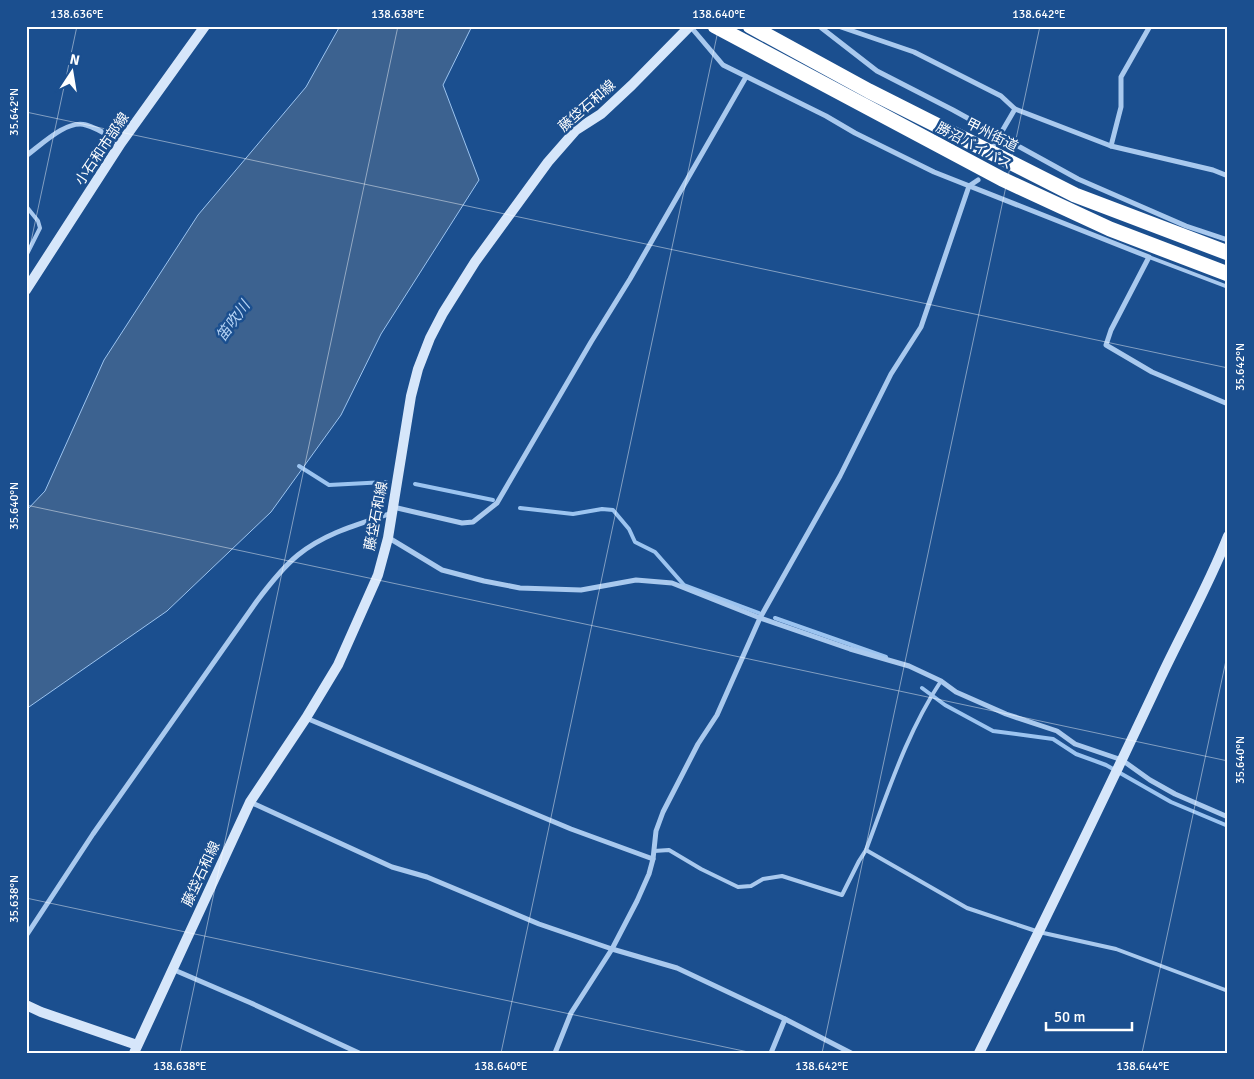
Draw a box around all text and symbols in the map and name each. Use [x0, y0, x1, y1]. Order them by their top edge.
text: 138.636°E [50, 7, 104, 22]
text: 138.638°E [371, 7, 425, 22]
text: 138.640°E [692, 7, 746, 22]
text: 138.642°E [1012, 7, 1066, 22]
north arrow [48, 48, 98, 98]
text: N [68, 50, 81, 69]
street label: 藤垈石和線 [555, 77, 619, 135]
text: 35.642°N [7, 88, 22, 136]
street label: 小石和市部線 [71, 109, 133, 189]
street label: 甲州街道 [963, 115, 1021, 155]
street label: 勝沼バイパス [933, 119, 1015, 173]
water label: 笛吹川 [212, 296, 255, 344]
text: 35.642°N [1233, 343, 1248, 391]
street label: 藤垈石和線 [361, 480, 391, 552]
text: 35.640°N [7, 482, 22, 530]
text: 35.640°N [1233, 736, 1248, 784]
street label: 藤垈石和線 [179, 839, 223, 909]
text: 35.638°N [7, 875, 22, 923]
scale bar [1046, 999, 1133, 1031]
text: 50 m [1054, 1008, 1085, 1026]
text: 138.638°E [153, 1059, 207, 1074]
text: 138.640°E [474, 1059, 528, 1074]
text: 138.642°E [795, 1059, 849, 1074]
text: 138.644°E [1116, 1059, 1170, 1074]

